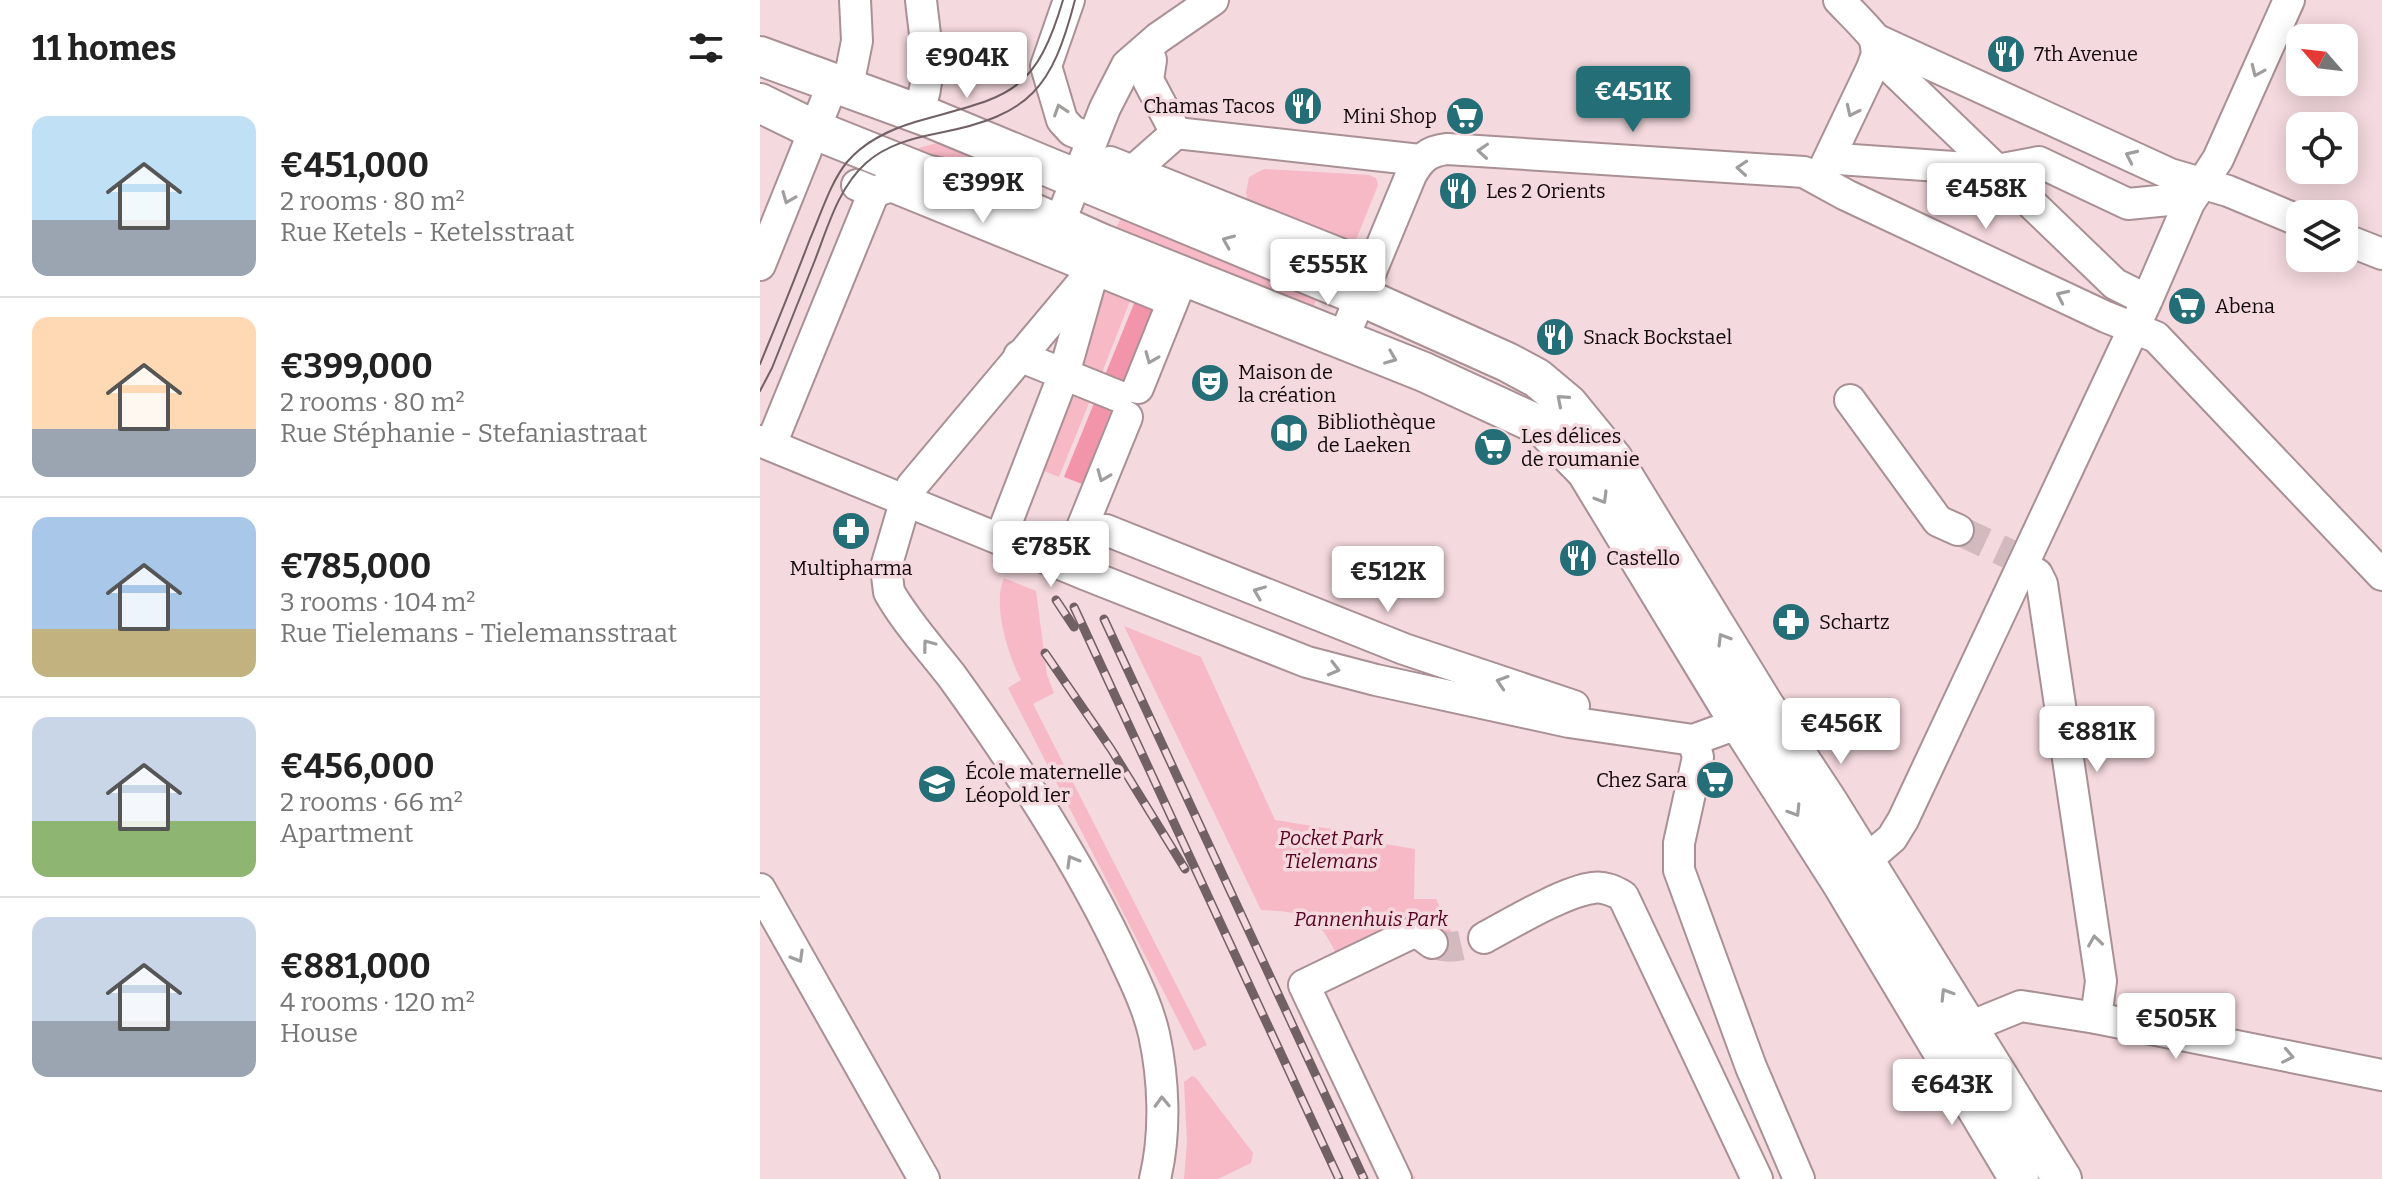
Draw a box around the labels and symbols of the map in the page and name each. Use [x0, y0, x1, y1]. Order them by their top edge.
north arrow [2286, 24, 2358, 96]
pin: €904K [911, 32, 1023, 100]
restaurant icon: 7th Avenue [1985, 33, 2027, 75]
place label: 7th Avenue [2034, 42, 2138, 66]
one-way arrow [2251, 63, 2267, 78]
pin: €451K [1577, 66, 1689, 134]
restaurant icon: Chamas Tacos [1282, 85, 1324, 127]
place label: Chamas Tacos [1143, 94, 1275, 118]
supermarket icon: Mini Shop [1444, 95, 1486, 137]
one-way arrow [1846, 102, 1862, 117]
one-way arrow [1053, 104, 1069, 117]
place label: Mini Shop [1343, 104, 1437, 128]
one-way arrow [1476, 143, 1489, 160]
one-way arrow [2124, 150, 2139, 166]
pin: €399K [927, 157, 1039, 225]
one-way arrow [1736, 160, 1749, 177]
pin: €458K [1930, 163, 2042, 231]
restaurant icon: Les 2 Orients [1437, 170, 1479, 212]
place label: Les 2 Orients [1486, 179, 1605, 203]
one-way arrow [781, 190, 797, 204]
one-way arrow [1222, 234, 1236, 250]
pin: €555K [1272, 239, 1384, 307]
supermarket icon: Abena [2166, 285, 2208, 327]
one-way arrow [2056, 290, 2070, 306]
place label: Abena [2215, 294, 2275, 318]
restaurant icon: Snack Bockstael [1534, 316, 1576, 358]
place label: Snack Bockstael [1583, 325, 1732, 349]
one-way arrow [1383, 349, 1397, 365]
one-way arrow [1144, 350, 1160, 364]
place label: Maison de la création [1238, 360, 1336, 407]
theatre icon: Maison de la création [1189, 362, 1231, 404]
one-way arrow [1557, 395, 1572, 410]
place label: Bibliothèque de Laeken [1317, 410, 1436, 457]
library icon: Bibliothèque de Laeken [1268, 412, 1310, 454]
place label: Les délices de roumanie [1521, 424, 1640, 471]
supermarket icon: Les délices de roumanie [1472, 426, 1514, 468]
one-way arrow [1096, 468, 1113, 482]
one-way arrow [1592, 489, 1608, 504]
pharmacy icon: Multipharma [830, 510, 872, 552]
pin: €785K [995, 521, 1107, 589]
restaurant icon: Castello [1557, 537, 1599, 579]
pin: €512K [1332, 546, 1444, 614]
place label: Castello [1606, 546, 1680, 570]
place label: Multipharma [789, 556, 913, 580]
one-way arrow [1253, 585, 1267, 602]
pharmacy icon: Schartz [1770, 601, 1812, 643]
place label: Schartz [1819, 610, 1890, 634]
one-way arrow [1718, 633, 1733, 648]
one-way arrow [923, 639, 937, 654]
one-way arrow [1326, 659, 1340, 676]
one-way arrow [1496, 675, 1510, 691]
pin: €456K [1785, 698, 1897, 766]
pin: €881K [2041, 706, 2153, 774]
supermarket icon: Chez Sara [1694, 759, 1736, 801]
place label: École maternelle Léopold Ier [965, 760, 1122, 807]
school or university icon: École maternelle Léopold Ier [916, 763, 958, 805]
place label: Chez Sara [1596, 768, 1687, 792]
one-way arrow [1785, 802, 1800, 817]
park label: Pocket Park Tielemans [1279, 826, 1384, 873]
one-way arrow [1066, 855, 1082, 870]
park label: Pannenhuis Park [1294, 907, 1448, 931]
one-way arrow [2087, 934, 2104, 948]
one-way arrow [789, 949, 804, 964]
one-way arrow [1941, 989, 1956, 1003]
pin: €505K [2120, 993, 2232, 1061]
one-way arrow [2281, 1047, 2294, 1064]
pin: €643K [1896, 1059, 2008, 1127]
one-way arrow [1153, 1095, 1170, 1108]

